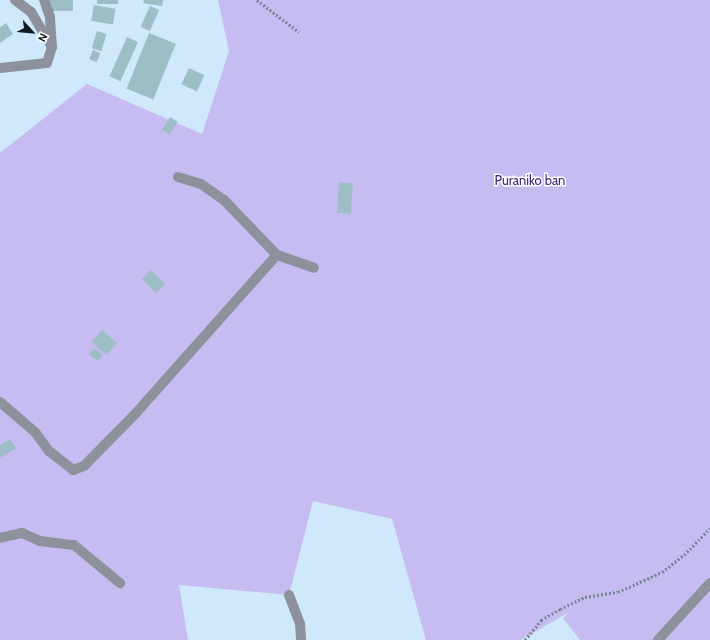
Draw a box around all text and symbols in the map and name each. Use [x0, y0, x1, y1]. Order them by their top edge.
north arrow [12, 12, 52, 52]
text: N [35, 31, 51, 44]
park label: Puraniko ban [495, 172, 565, 188]

